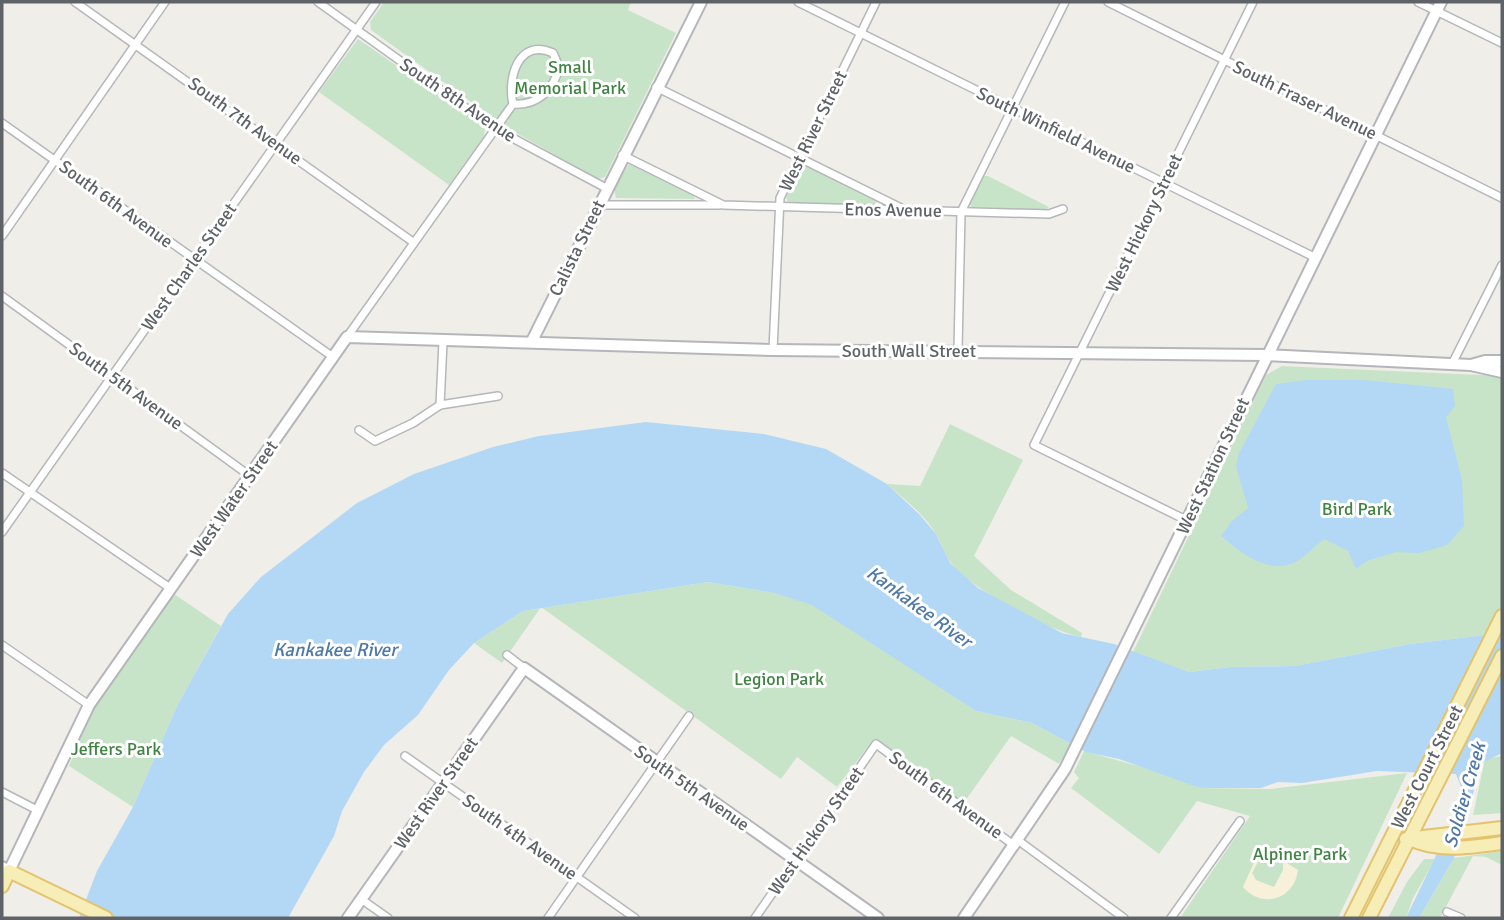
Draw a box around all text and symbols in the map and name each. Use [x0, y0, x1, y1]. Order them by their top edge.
street label: South 8th Avenue [396, 53, 520, 147]
park label: Small Memorial Park [514, 56, 626, 99]
street label: South Fraser Avenue [1229, 56, 1381, 144]
street label: West River Street [774, 67, 852, 195]
street label: South 7th Avenue [184, 72, 306, 170]
street label: South Winfield Avenue [973, 82, 1139, 178]
street label: West Hickory Street [1101, 150, 1187, 296]
street label: South 6th Avenue [55, 155, 177, 253]
street label: Calista Street [544, 196, 610, 300]
street label: Enos Avenue [844, 198, 942, 222]
street label: West Charles Street [137, 199, 241, 335]
street label: South 5th Avenue [65, 337, 187, 435]
street label: South Wall Street [842, 340, 976, 362]
street label: West Station Street [1172, 394, 1254, 538]
street label: West Water Street [185, 436, 283, 562]
park label: Bird Park [1322, 498, 1392, 520]
water label: Kankakee River [862, 561, 979, 655]
water label: Kankakee River [273, 638, 400, 662]
park label: Legion Park [734, 668, 824, 690]
street label: West Court Street [1386, 701, 1468, 833]
street label: West River Street [389, 733, 483, 853]
park label: Jeffers Park [71, 738, 161, 760]
water label: Soldier Creek [1439, 738, 1492, 850]
street label: South 5th Avenue [630, 740, 754, 836]
street label: South 6th Avenue [885, 746, 1007, 844]
street label: West Hickory Street [764, 763, 868, 899]
street label: South 4th Avenue [458, 789, 582, 885]
park label: Alpiner Park [1253, 843, 1347, 865]

